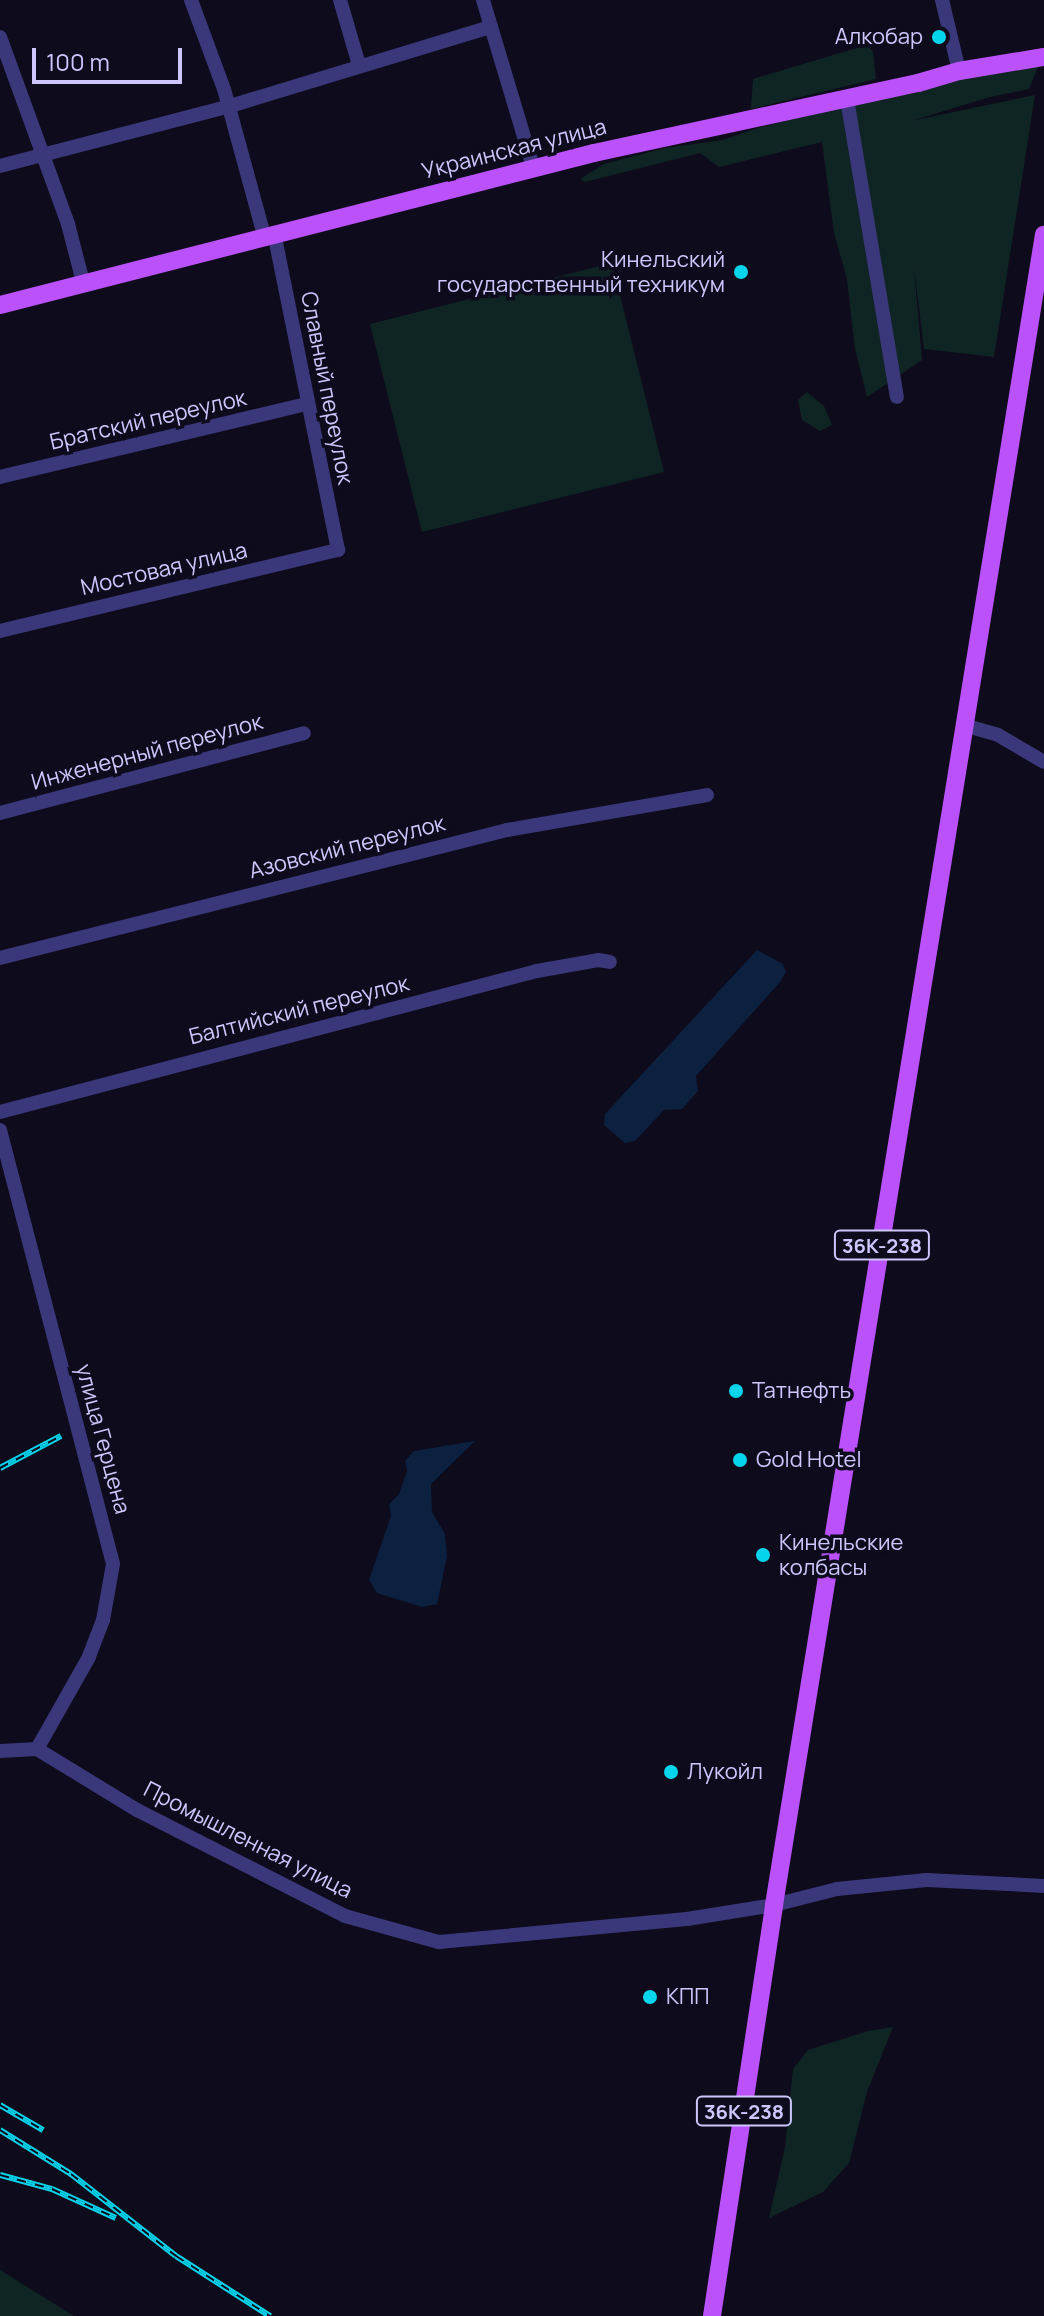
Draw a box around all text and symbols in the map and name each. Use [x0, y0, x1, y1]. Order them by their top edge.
place label: Алкобар [835, 24, 923, 50]
marker: Алкобар [930, 28, 948, 46]
scale bar [36, 32, 186, 82]
text: 100 m [46, 45, 110, 78]
street label: Украинская улица [419, 113, 609, 185]
place label: Кинельский государственный техникум [437, 246, 725, 298]
marker: Кинельский государственный техникум [732, 263, 750, 281]
street label: Славный переулок [295, 289, 359, 487]
street label: Братский переулок [47, 385, 249, 455]
street label: Мостовая улица [78, 537, 250, 601]
street label: Инженерный переулок [29, 708, 265, 796]
street label: Азовский переулок [246, 810, 448, 884]
street label: Балтийский переулок [186, 970, 412, 1050]
road number: 36К-238 [832, 1229, 932, 1261]
street label: улица Герцена [70, 1361, 136, 1517]
place label: Татнефть [752, 1378, 851, 1404]
marker: Татнефть [727, 1382, 745, 1400]
place label: Gold Hotel [756, 1447, 862, 1473]
marker: Gold Hotel [731, 1451, 749, 1469]
place label: Кинельские колбасы [779, 1529, 903, 1580]
marker: Кинельские колбасы [754, 1546, 772, 1564]
place label: Лукойл [687, 1759, 763, 1785]
marker: Лукойл [662, 1763, 680, 1781]
street label: Промышленная улица [139, 1776, 357, 1904]
place label: КПП [666, 1984, 709, 2010]
marker: КПП [641, 1988, 659, 2006]
road number: 36К-238 [694, 2095, 794, 2127]

